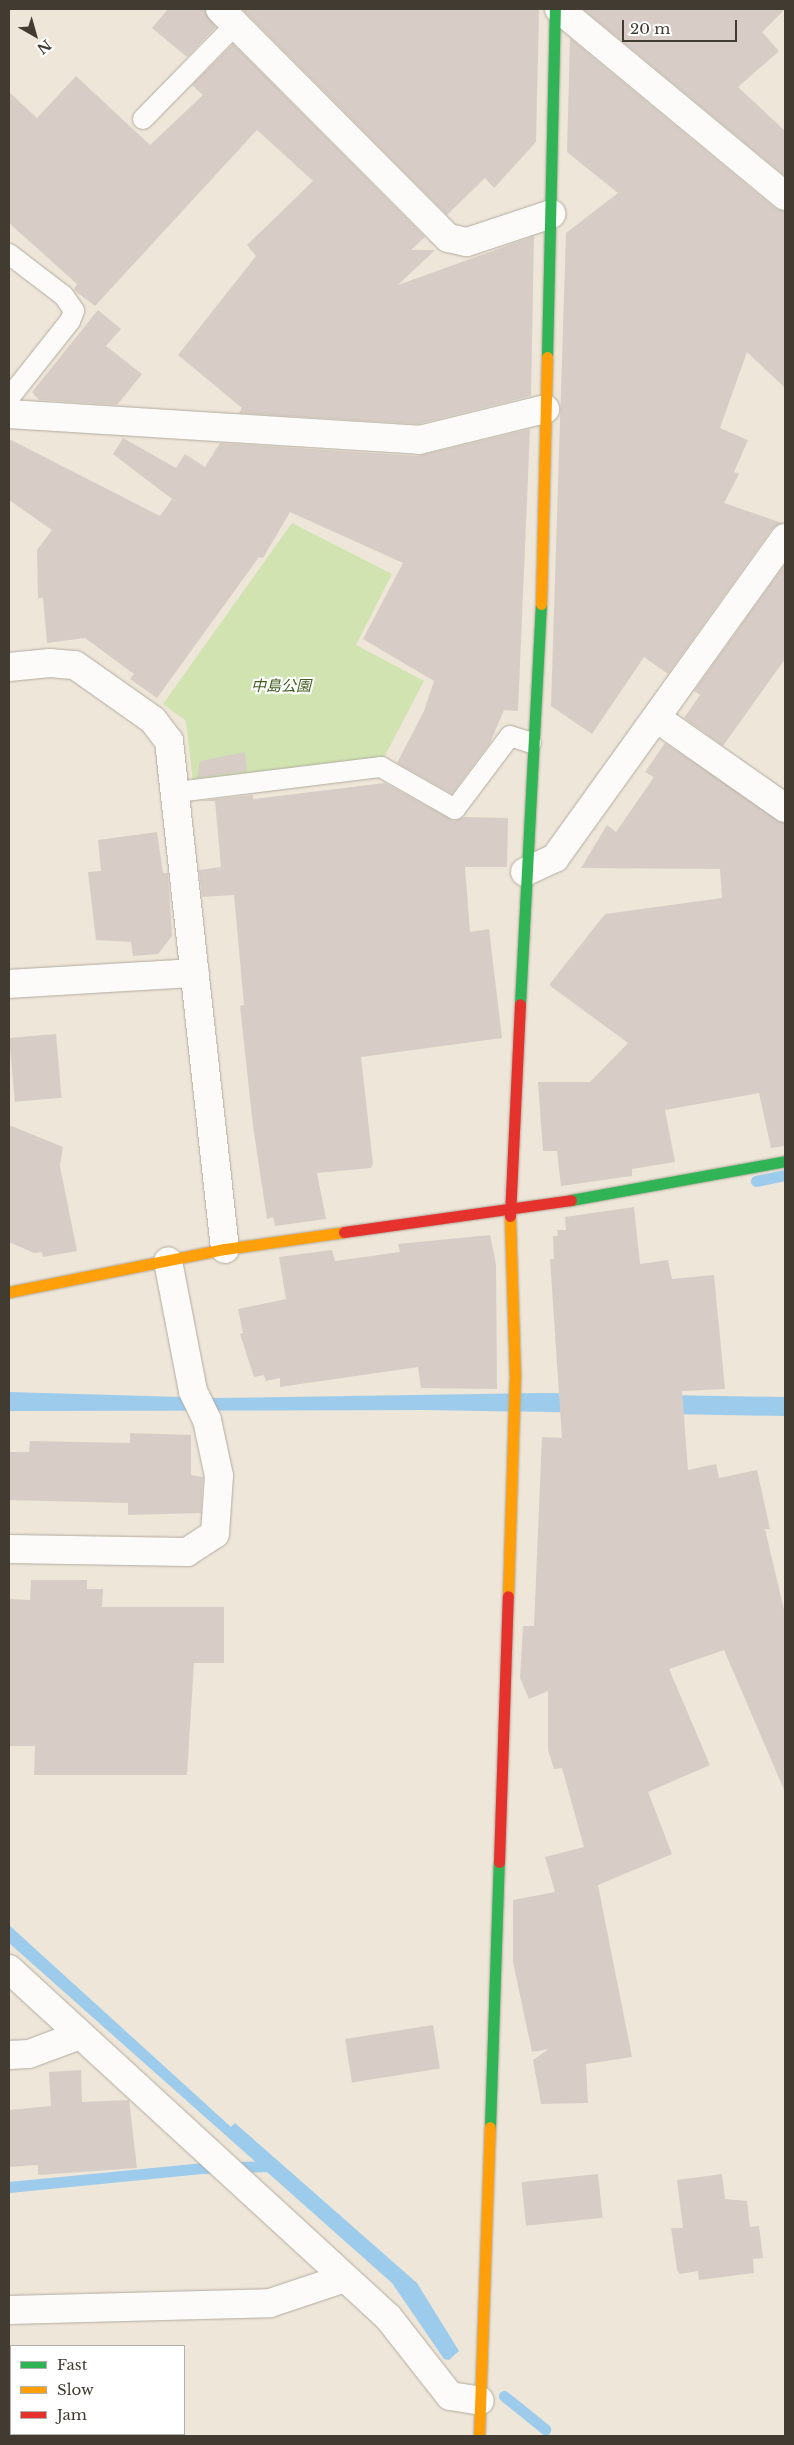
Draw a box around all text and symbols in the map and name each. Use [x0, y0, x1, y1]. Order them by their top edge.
north arrow [10, 10, 60, 60]
scale bar [624, 10, 739, 42]
text: 20 m [630, 19, 670, 38]
text: N [34, 36, 55, 58]
park label: 中島公園 [251, 677, 311, 695]
legend [10, 2345, 185, 2435]
text: Fast [57, 2355, 87, 2374]
text: Slow [57, 2380, 94, 2399]
text: Jam [57, 2405, 87, 2424]

